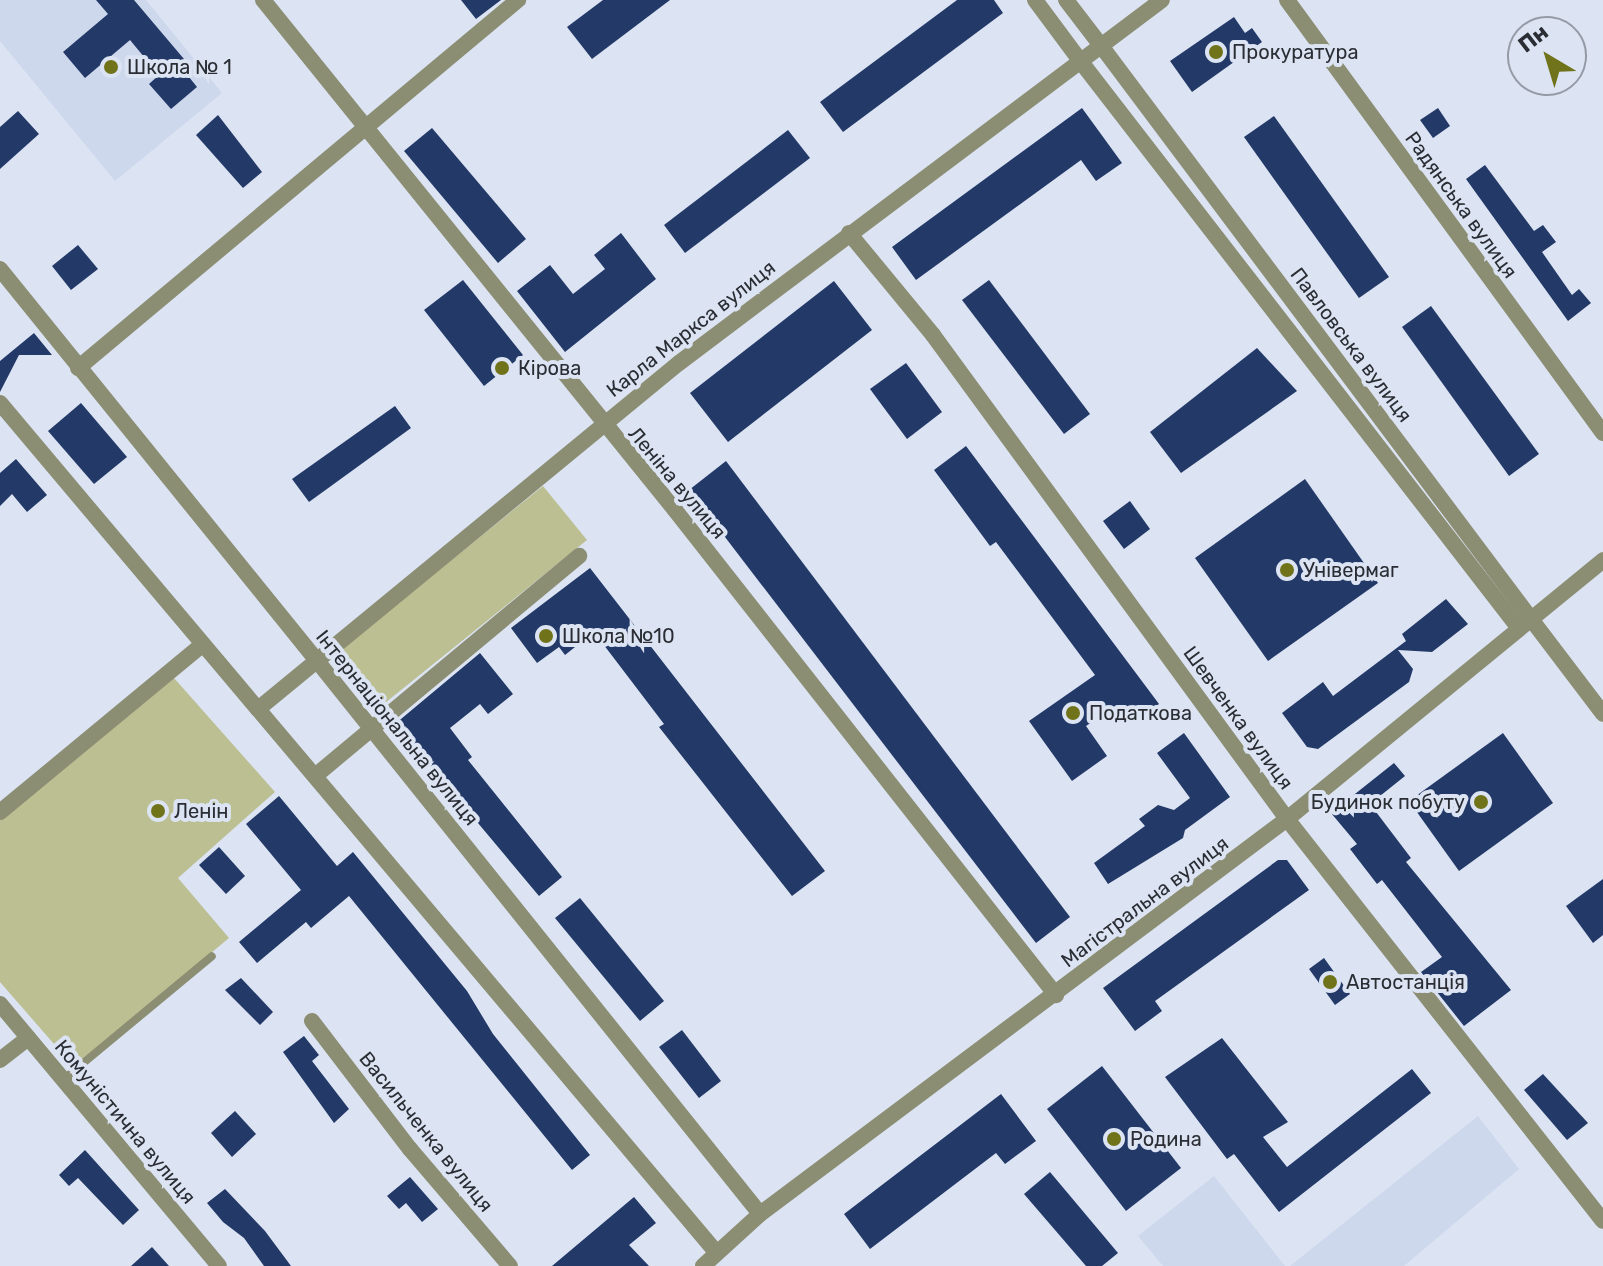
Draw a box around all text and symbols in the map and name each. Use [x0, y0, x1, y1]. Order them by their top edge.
north arrow [1507, 16, 1587, 96]
text: Пн [1513, 18, 1553, 58]
place label: Прокуратура [1232, 40, 1358, 64]
marker: Прокуратура [1207, 43, 1225, 61]
place label: Школа № 1 [127, 55, 232, 79]
marker: Школа № 1 [102, 58, 120, 76]
street label: Радянська вулиця [1400, 127, 1522, 283]
street label: Карла Маркса вулиця [602, 256, 780, 402]
street label: Павловська вулиця [1285, 263, 1417, 427]
place label: Кірова [518, 356, 581, 380]
marker: Кірова [493, 359, 511, 377]
street label: Леніна вулиця [623, 422, 731, 544]
place label: Універмаг [1303, 558, 1399, 582]
marker: Універмаг [1278, 561, 1296, 579]
place label: Школа №10 [562, 624, 675, 648]
street label: Інтернаціональна вулиця [311, 625, 483, 831]
marker: Школа №10 [537, 627, 555, 645]
street label: Шевченка вулиця [1178, 642, 1298, 794]
place label: Податкова [1089, 701, 1192, 725]
marker: Податкова [1064, 704, 1082, 722]
place label: Будинок побуту [1311, 790, 1465, 814]
marker: Будинок побуту [1472, 793, 1490, 811]
place label: Ленін [174, 799, 228, 823]
marker: Ленін [149, 802, 167, 820]
street label: Магістральна вулиця [1057, 831, 1233, 973]
place label: Автостанція [1346, 970, 1465, 994]
marker: Автостанція [1321, 973, 1339, 991]
street label: Комуністична вулиця [49, 1035, 201, 1209]
street label: Васильченка вулиця [354, 1047, 498, 1217]
place label: Родина [1130, 1127, 1202, 1151]
marker: Родина [1105, 1130, 1123, 1148]

